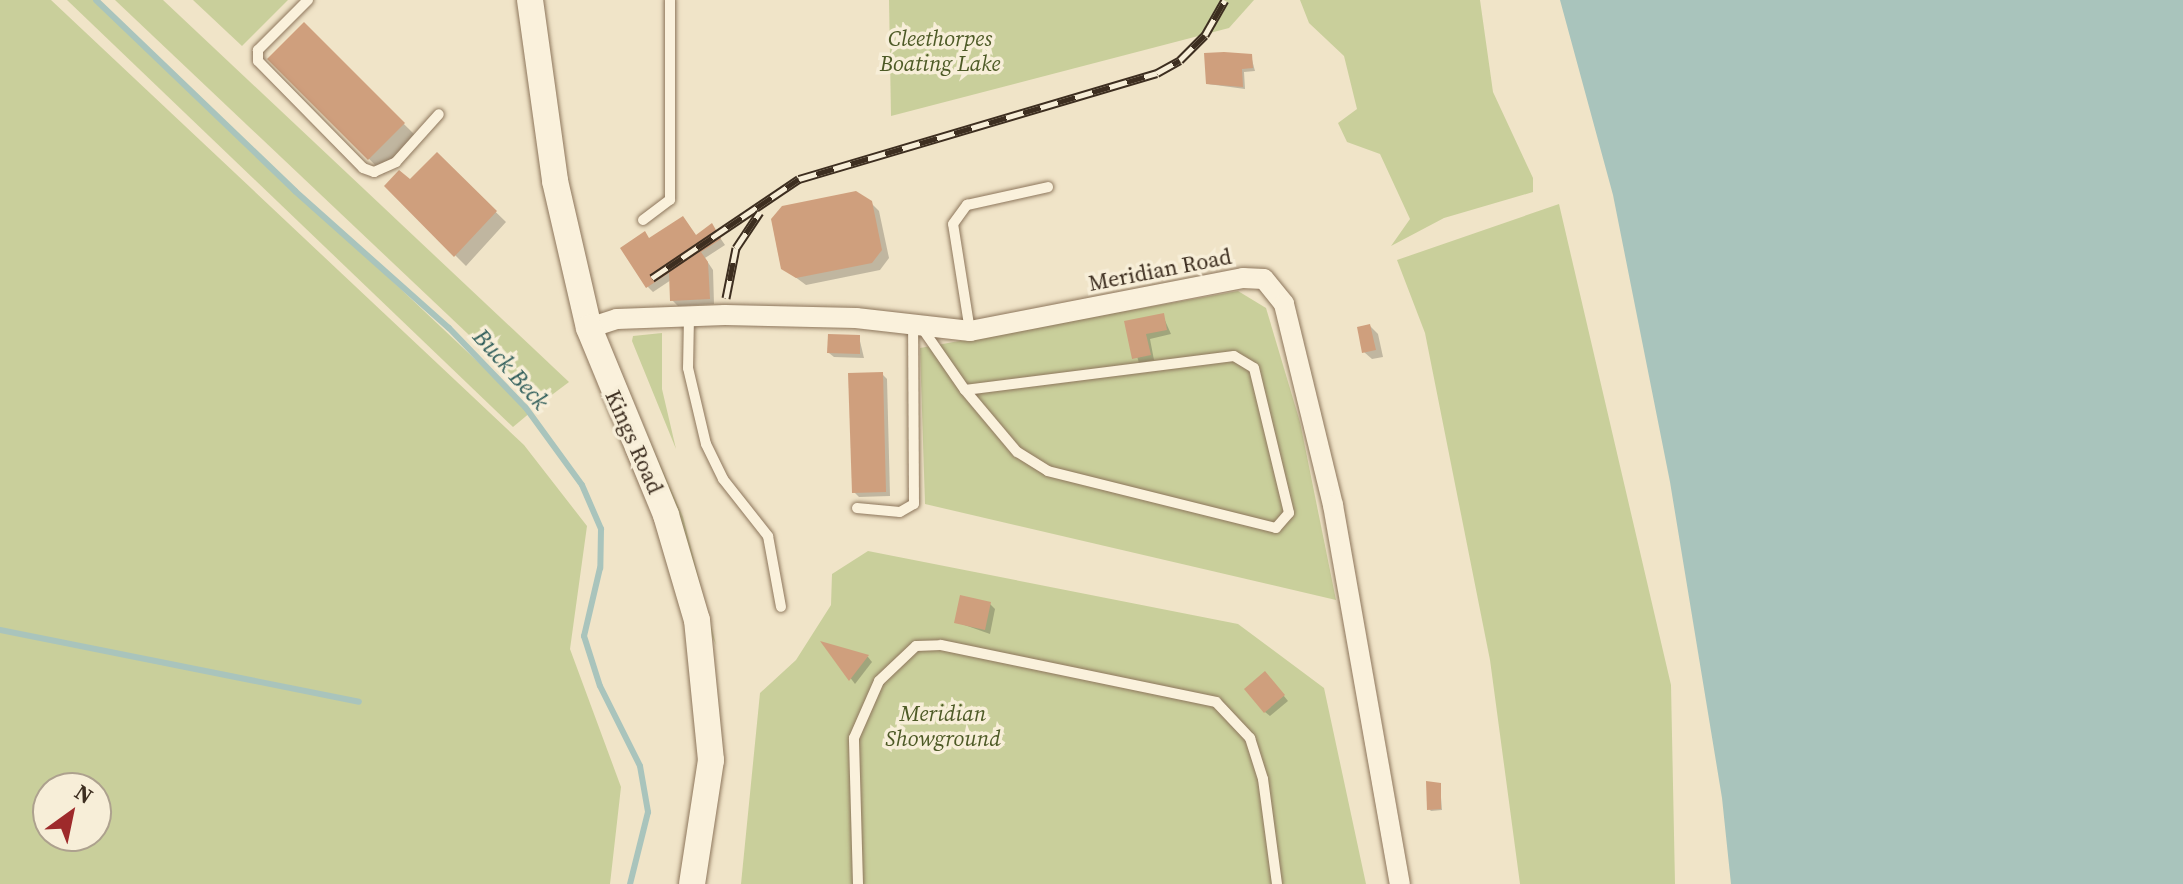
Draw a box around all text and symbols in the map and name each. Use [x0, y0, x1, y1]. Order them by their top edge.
park label: Cleethorpes Boating Lake [880, 25, 1000, 76]
street label: Meridian Road [1086, 243, 1234, 297]
water label: Buck Beck [467, 322, 555, 416]
street label: Kings Road [599, 386, 669, 498]
park label: Meridian Showground [885, 700, 1001, 752]
north arrow [32, 772, 112, 852]
text: N [69, 777, 99, 810]

